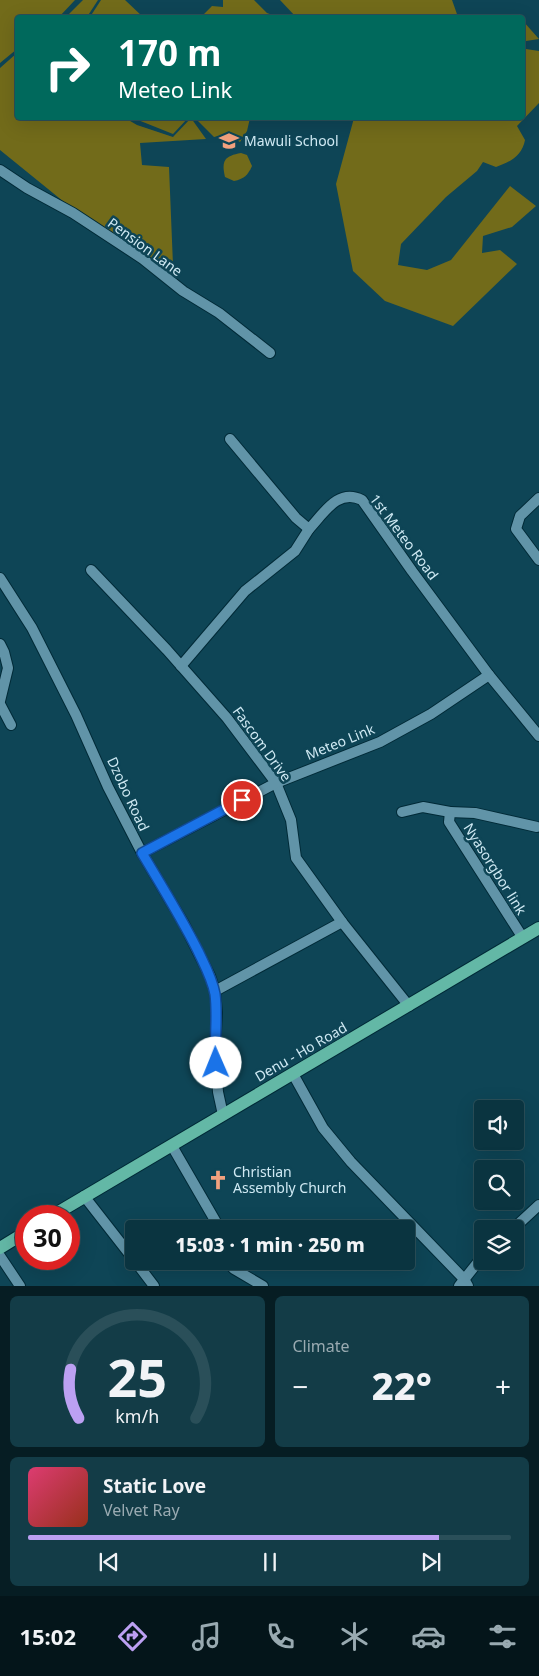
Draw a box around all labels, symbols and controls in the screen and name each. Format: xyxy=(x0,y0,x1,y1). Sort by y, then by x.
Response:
text: 170 m xyxy=(118,29,221,76)
icon: right xyxy=(35,35,100,100)
text: Meteo Link xyxy=(118,74,232,104)
school or university icon: Mawuli School xyxy=(218,130,240,152)
place label: Mawuli School xyxy=(244,131,339,150)
street label: Pension Lane xyxy=(104,213,186,280)
street label: 1st Meteo Road xyxy=(366,490,443,583)
street label: Fascom Drive xyxy=(229,702,296,785)
street label: Meteo Link xyxy=(303,719,378,764)
street label: Dzobo Road xyxy=(103,754,154,834)
pin xyxy=(221,779,263,821)
icon: arrive xyxy=(228,786,256,814)
street label: Nyasorgbor link xyxy=(460,819,532,919)
street label: Denu - Ho Road xyxy=(251,1018,350,1086)
position arrow xyxy=(189,1036,241,1088)
map controls xyxy=(474,1100,524,1270)
button: sound xyxy=(474,1100,524,1150)
button: search xyxy=(474,1160,524,1210)
place label: Christian Assembly Church xyxy=(233,1162,346,1197)
church icon: Christian Assembly Church xyxy=(207,1169,229,1191)
speed limit sign: 30 xyxy=(15,1205,80,1270)
button: layers xyxy=(474,1220,524,1270)
text: 15:03 · 1 min · 250 m xyxy=(175,1232,365,1258)
text: Climate xyxy=(293,1335,350,1357)
text: 25 xyxy=(108,1341,167,1412)
text: 22° xyxy=(372,1359,432,1411)
text: − xyxy=(293,1367,309,1405)
text: + xyxy=(495,1367,511,1405)
text: km/h xyxy=(115,1404,159,1428)
text: Static Love xyxy=(103,1473,206,1499)
text: Velvet Ray xyxy=(103,1499,180,1521)
icon: previous xyxy=(95,1548,123,1576)
icon: pause xyxy=(256,1548,284,1576)
icon: next xyxy=(417,1548,445,1576)
icon: directions xyxy=(115,1619,150,1654)
icon: music xyxy=(189,1619,224,1654)
icon: phone xyxy=(263,1619,298,1654)
icon: climate xyxy=(337,1619,372,1654)
icon: car xyxy=(411,1619,446,1654)
icon: filters xyxy=(485,1619,520,1654)
text: 15:02 xyxy=(19,1621,76,1651)

